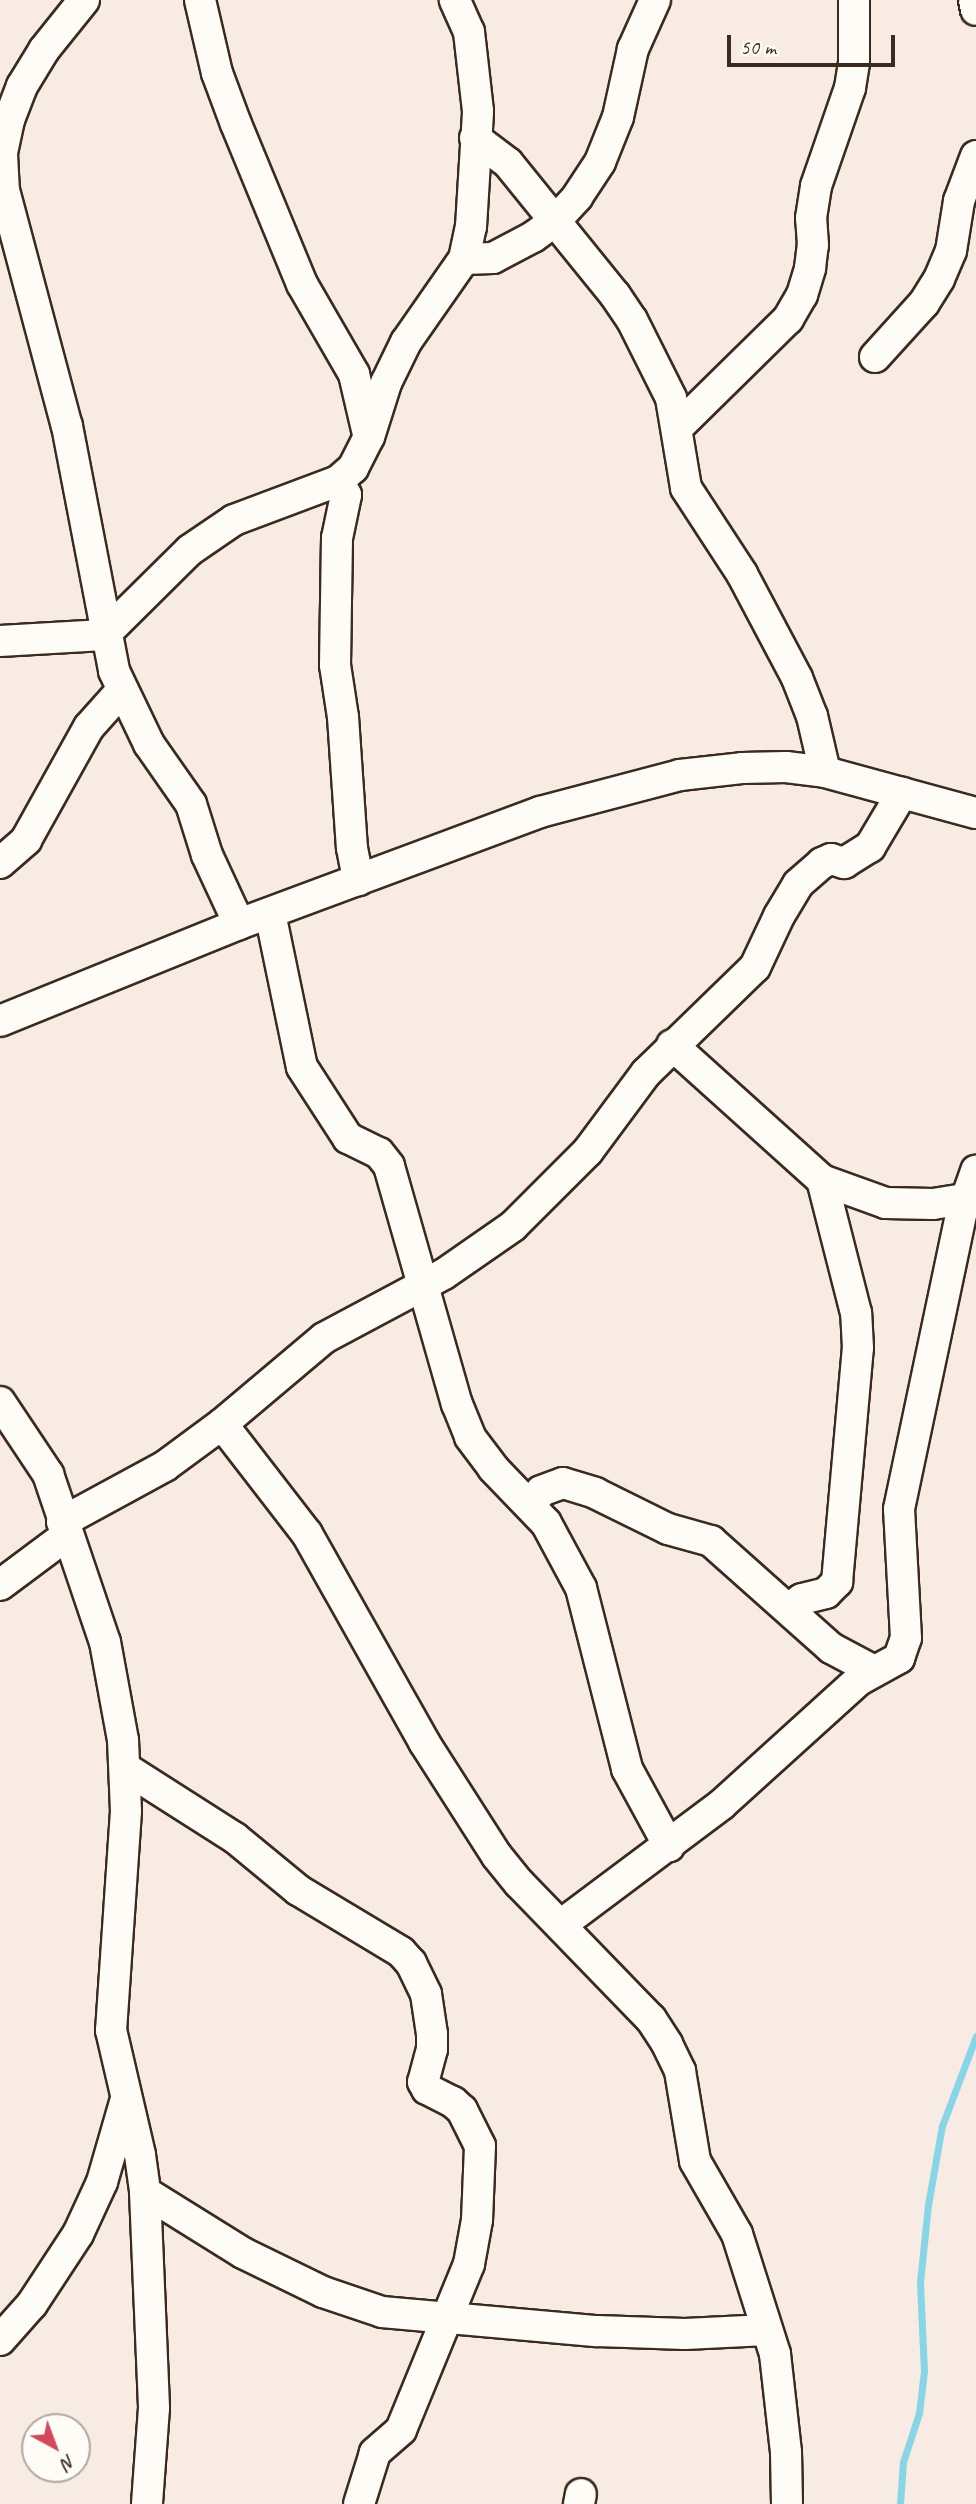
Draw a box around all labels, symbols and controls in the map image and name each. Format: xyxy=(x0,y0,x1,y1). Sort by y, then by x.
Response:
scale bar xyxy=(731,21,899,65)
text: 50 m xyxy=(740,34,776,60)
north arrow xyxy=(21,2413,91,2483)
text: N xyxy=(56,2449,81,2475)

